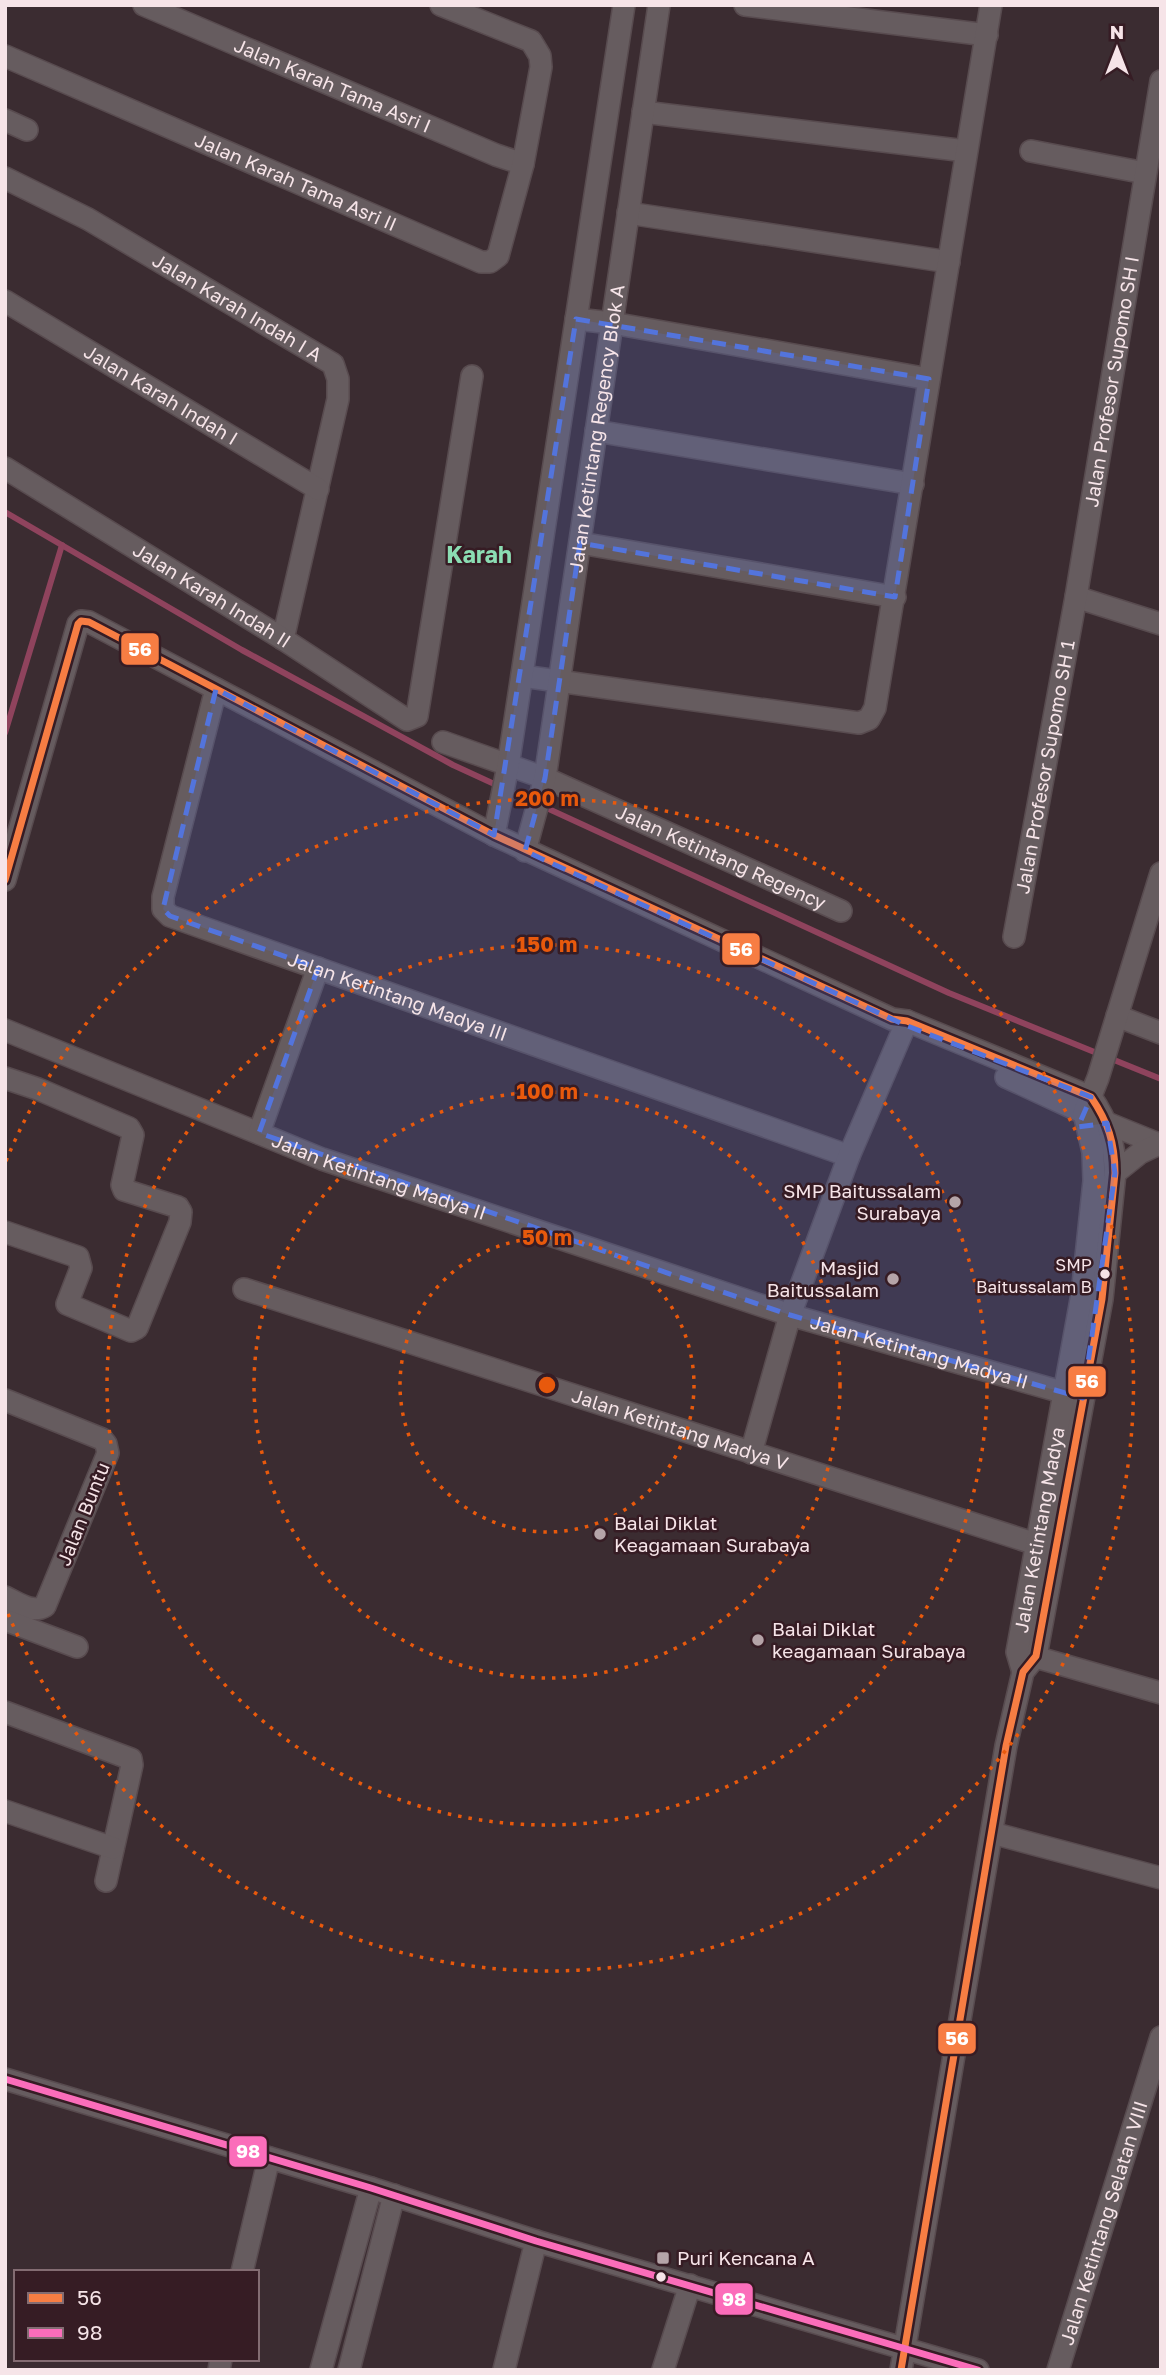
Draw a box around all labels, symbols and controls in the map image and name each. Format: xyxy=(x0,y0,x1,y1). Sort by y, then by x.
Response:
north arrow xyxy=(1082,14,1152,84)
text: N xyxy=(1110,20,1124,43)
street label: Jalan Karah Tama Asri I xyxy=(231,33,435,137)
street label: Jalan Karah Tama Asri II xyxy=(192,128,401,235)
street label: Jalan Karah Indah I A xyxy=(149,248,327,366)
street label: Jalan Profesor Supomo SH I xyxy=(1079,254,1143,509)
street label: Jalan Ketintang Regency Blok A xyxy=(563,283,629,574)
street label: Jalan Karah Indah I xyxy=(80,339,242,449)
street label: Jalan Karah Indah II xyxy=(129,538,296,652)
district label: Karah xyxy=(446,540,512,568)
line badge: 56 xyxy=(120,632,160,666)
text: 56 xyxy=(128,637,152,660)
street label: Jalan Profesor Supomo SH 1 xyxy=(1010,638,1079,895)
text: 200 m xyxy=(515,785,579,811)
street label: Jalan Ketintang Regency xyxy=(612,799,830,914)
text: 150 m xyxy=(517,931,577,957)
line badge: 56 xyxy=(721,932,761,966)
text: 56 xyxy=(729,937,753,960)
street label: Jalan Ketintang Madya III xyxy=(285,947,511,1045)
text: 100 m xyxy=(516,1078,578,1104)
street label: Jalan Ketintang Madya II xyxy=(269,1128,489,1224)
place label: SMP Baitussalam Surabaya xyxy=(783,1179,941,1224)
marker: SMP Baitussalam Surabaya xyxy=(947,1194,963,1210)
text: 50 m xyxy=(522,1224,572,1250)
place label: SMP Baitussalam B xyxy=(976,1254,1092,1297)
place label: Masjid Baitussalam xyxy=(767,1256,879,1301)
marker: SMP Baitussalam B xyxy=(1098,1267,1112,1281)
marker: Masjid Baitussalam xyxy=(885,1271,901,1287)
street label: Jalan Ketintang Madya II xyxy=(808,1309,1031,1393)
line badge: 56 xyxy=(1067,1365,1107,1398)
text: 56 xyxy=(1075,1369,1099,1392)
centre of rings xyxy=(535,1373,559,1397)
street label: Jalan Ketintang Madya V xyxy=(569,1383,792,1475)
street label: Jalan Ketintang Madya xyxy=(1009,1425,1069,1634)
street label: Jalan Buntu xyxy=(51,1459,114,1569)
place label: Balai Diklat Keagamaan Surabaya xyxy=(614,1511,810,1556)
marker: Balai Diklat Keagamaan Surabaya xyxy=(592,1526,608,1542)
place label: Balai Diklat keagamaan Surabaya xyxy=(772,1617,966,1662)
marker: Balai Diklat keagamaan Surabaya xyxy=(750,1632,766,1648)
line badge: 56 xyxy=(937,2022,977,2055)
text: 56 xyxy=(945,2026,969,2049)
street label: Jalan Ketintang Selatan VIII xyxy=(1054,2098,1152,2348)
line badge: 98 xyxy=(228,2135,268,2168)
text: 98 xyxy=(236,2139,260,2162)
place label: Puri Kencana A xyxy=(677,2246,815,2269)
marker: Puri Kencana A xyxy=(655,2250,671,2266)
legend xyxy=(14,2270,259,2361)
unlabelled marker xyxy=(654,2270,668,2284)
line badge: 98 xyxy=(714,2282,754,2316)
text: 56 xyxy=(77,2284,102,2310)
text: 98 xyxy=(722,2287,746,2310)
text: 98 xyxy=(77,2319,103,2345)

